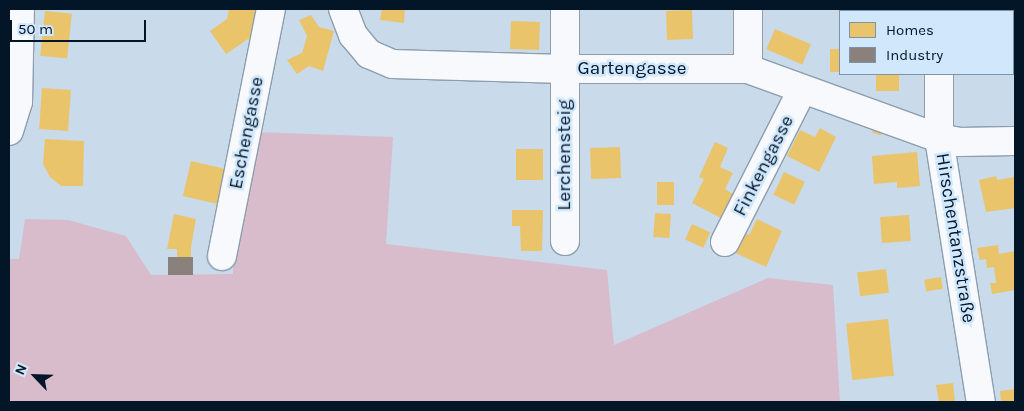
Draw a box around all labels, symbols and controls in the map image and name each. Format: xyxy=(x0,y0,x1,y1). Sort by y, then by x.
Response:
scale bar xyxy=(12,10,149,42)
legend xyxy=(839,10,1014,75)
text: 50 m xyxy=(18,20,53,38)
text: Homes xyxy=(886,21,934,39)
text: Industry xyxy=(886,46,943,64)
street label: Gartengasse xyxy=(578,58,686,80)
street label: Eschengasse xyxy=(225,75,269,191)
street label: Lerchensteig xyxy=(554,99,576,211)
street label: Finkengasse xyxy=(729,112,799,220)
street label: Hirschentanzstraße xyxy=(930,151,980,325)
north arrow xyxy=(10,351,60,401)
text: N xyxy=(11,362,31,378)

